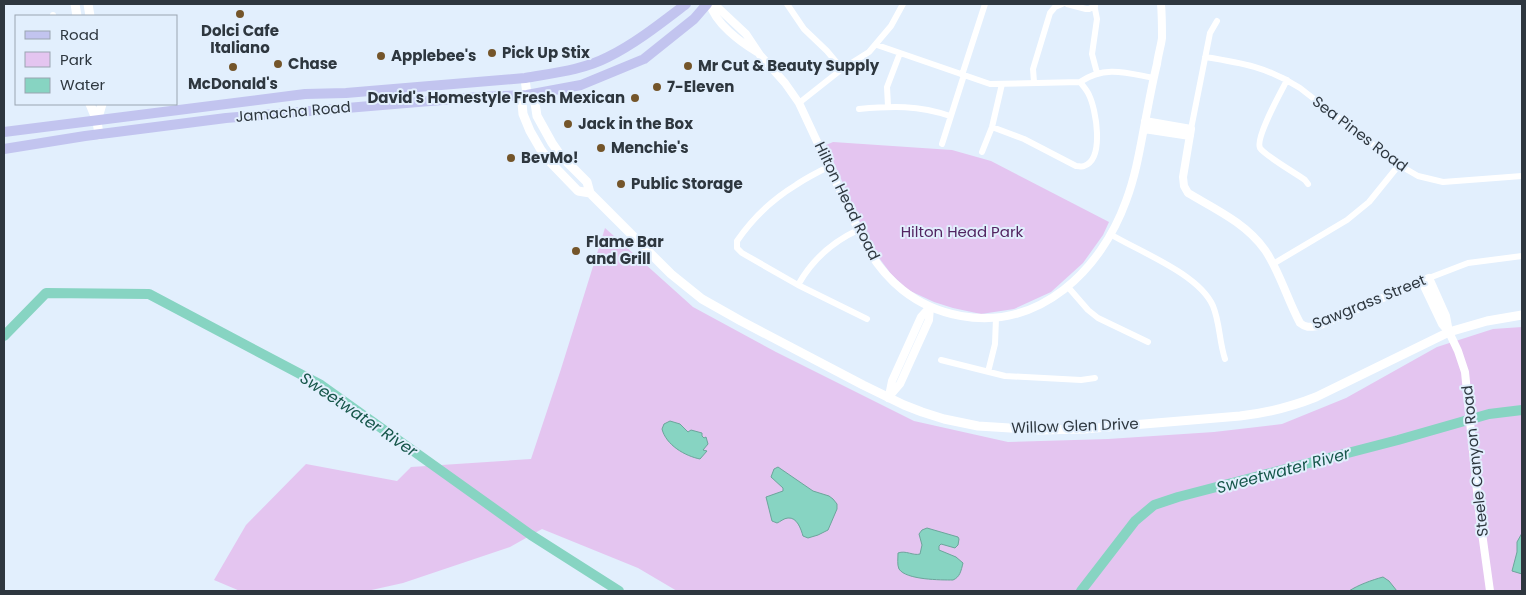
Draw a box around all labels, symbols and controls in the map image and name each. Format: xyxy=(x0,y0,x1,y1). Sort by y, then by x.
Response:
marker: Dolci Cafe Italiano xyxy=(234,8,246,20)
legend xyxy=(15,15,178,105)
place label: Dolci Cafe Italiano xyxy=(201,20,279,58)
text: Road xyxy=(60,24,99,45)
place label: Pick Up Stix xyxy=(502,42,590,63)
place label: Applebee's xyxy=(391,45,476,66)
marker: Pick Up Stix xyxy=(486,47,498,59)
text: Park xyxy=(60,49,92,70)
marker: Applebee's xyxy=(375,50,387,62)
place label: Chase xyxy=(288,53,337,74)
place label: Mr Cut & Beauty Supply xyxy=(698,55,880,76)
marker: Chase xyxy=(272,58,284,70)
marker: Mr Cut & Beauty Supply xyxy=(682,60,694,72)
marker: McDonald's xyxy=(227,61,239,73)
place label: McDonald's xyxy=(188,73,278,94)
text: Water xyxy=(60,74,106,95)
place label: 7-Eleven xyxy=(667,76,734,97)
marker: 7-Eleven xyxy=(651,81,663,93)
place label: David's Homestyle Fresh Mexican xyxy=(367,87,625,108)
street label: Sea Pines Road xyxy=(1308,91,1412,176)
marker: David's Homestyle Fresh Mexican xyxy=(629,92,641,104)
street label: Jamacha Road xyxy=(234,96,351,127)
place label: Jack in the Box xyxy=(578,113,693,134)
marker: Jack in the Box xyxy=(562,118,574,130)
place label: Menchie's xyxy=(611,137,689,158)
street label: Hilton Head Road xyxy=(810,138,885,264)
marker: Menchie's xyxy=(595,142,607,154)
place label: BevMo! xyxy=(521,147,579,168)
marker: BevMo! xyxy=(505,152,517,164)
place label: Public Storage xyxy=(631,173,743,194)
marker: Public Storage xyxy=(615,178,627,190)
park label: Hilton Head Park xyxy=(901,221,1024,242)
place label: Flame Bar and Grill xyxy=(586,231,664,269)
marker: Flame Bar and Grill xyxy=(570,245,582,257)
street label: Sawgrass Street xyxy=(1309,269,1429,334)
water label: Sweetwater River xyxy=(295,367,423,463)
street label: Steele Canyon Road xyxy=(1456,384,1493,538)
street label: Willow Glen Drive xyxy=(1011,413,1139,438)
water label: Sweetwater River xyxy=(1214,441,1353,499)

